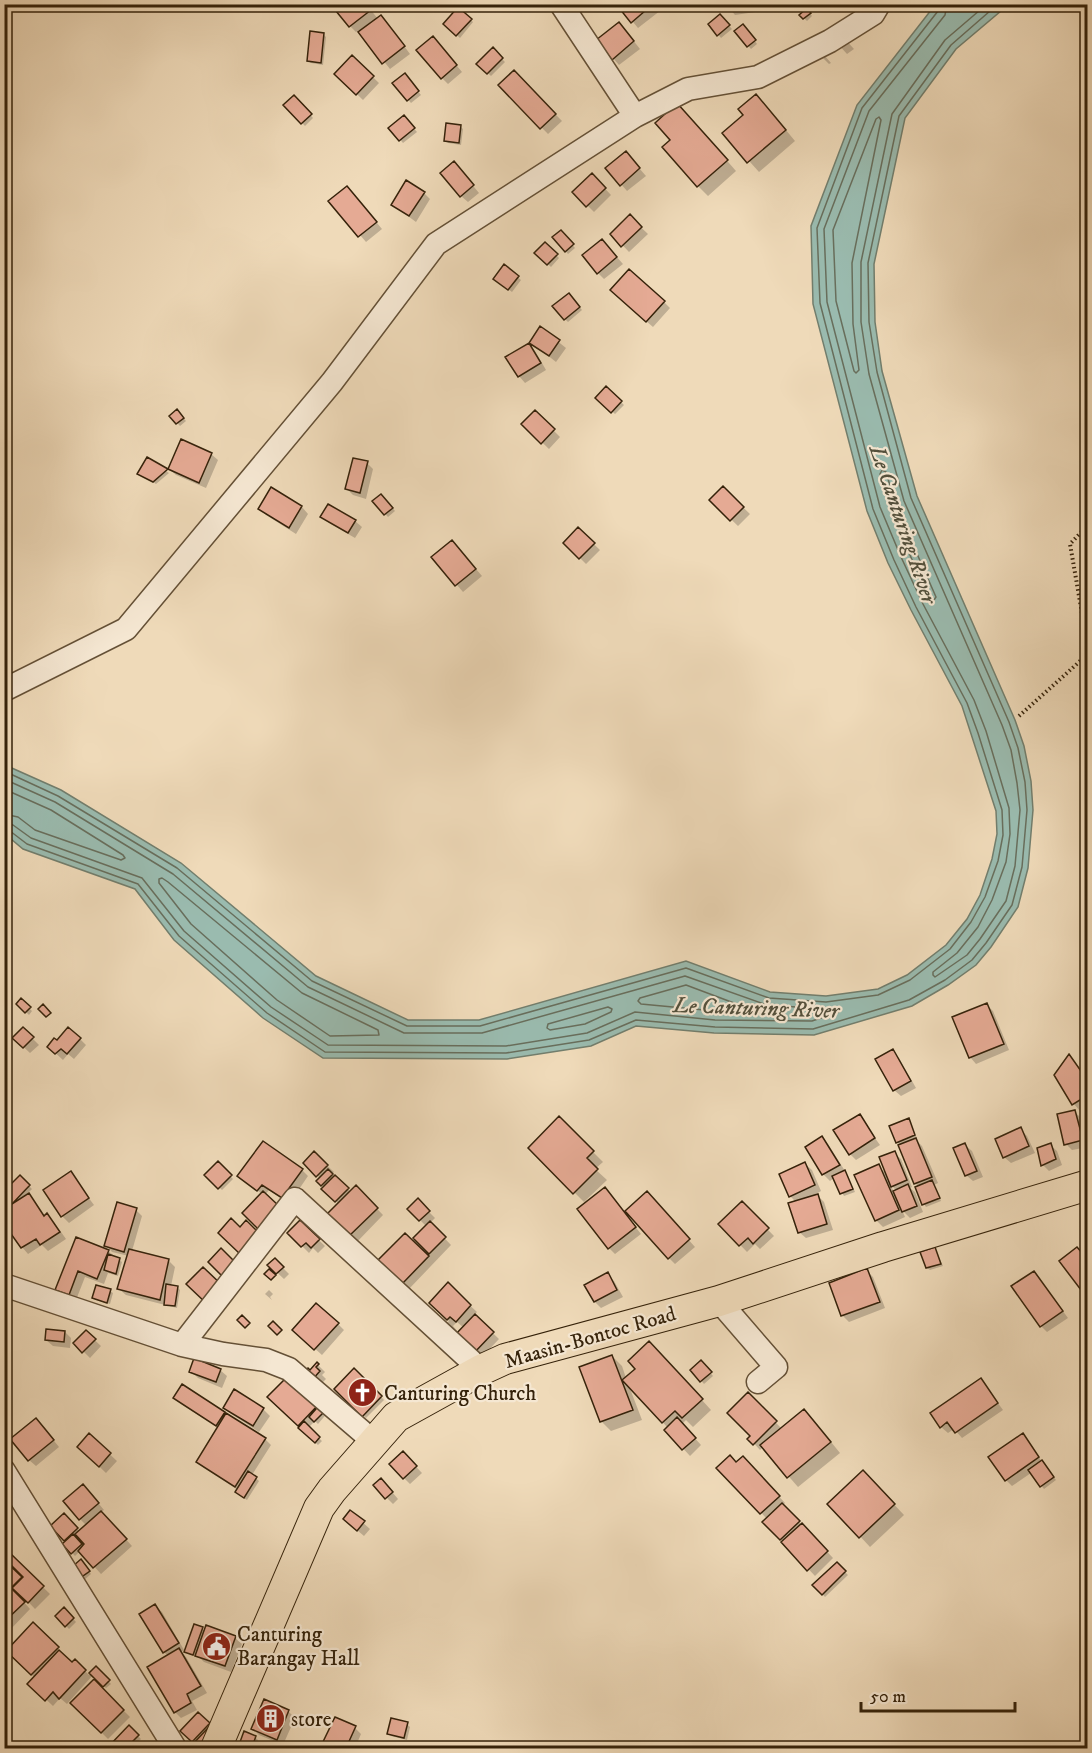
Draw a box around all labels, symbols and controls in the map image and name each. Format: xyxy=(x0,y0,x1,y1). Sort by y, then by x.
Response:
water label: Le Canturing River xyxy=(862,440,943,609)
water label: Le Canturing River xyxy=(671,992,841,1025)
street label: Maasin-Bontoc Road xyxy=(501,1301,680,1375)
church icon: Canturing Church xyxy=(347,1377,379,1409)
place label: Canturing Church xyxy=(384,1381,536,1407)
place label: Canturing Barangay Hall xyxy=(237,1622,360,1672)
public building icon: Canturing Barangay Hall xyxy=(200,1630,232,1662)
scale bar xyxy=(861,1675,1016,1713)
text: 50 m xyxy=(870,1686,906,1708)
building icon: store xyxy=(254,1703,286,1735)
place label: store xyxy=(291,1707,332,1733)

